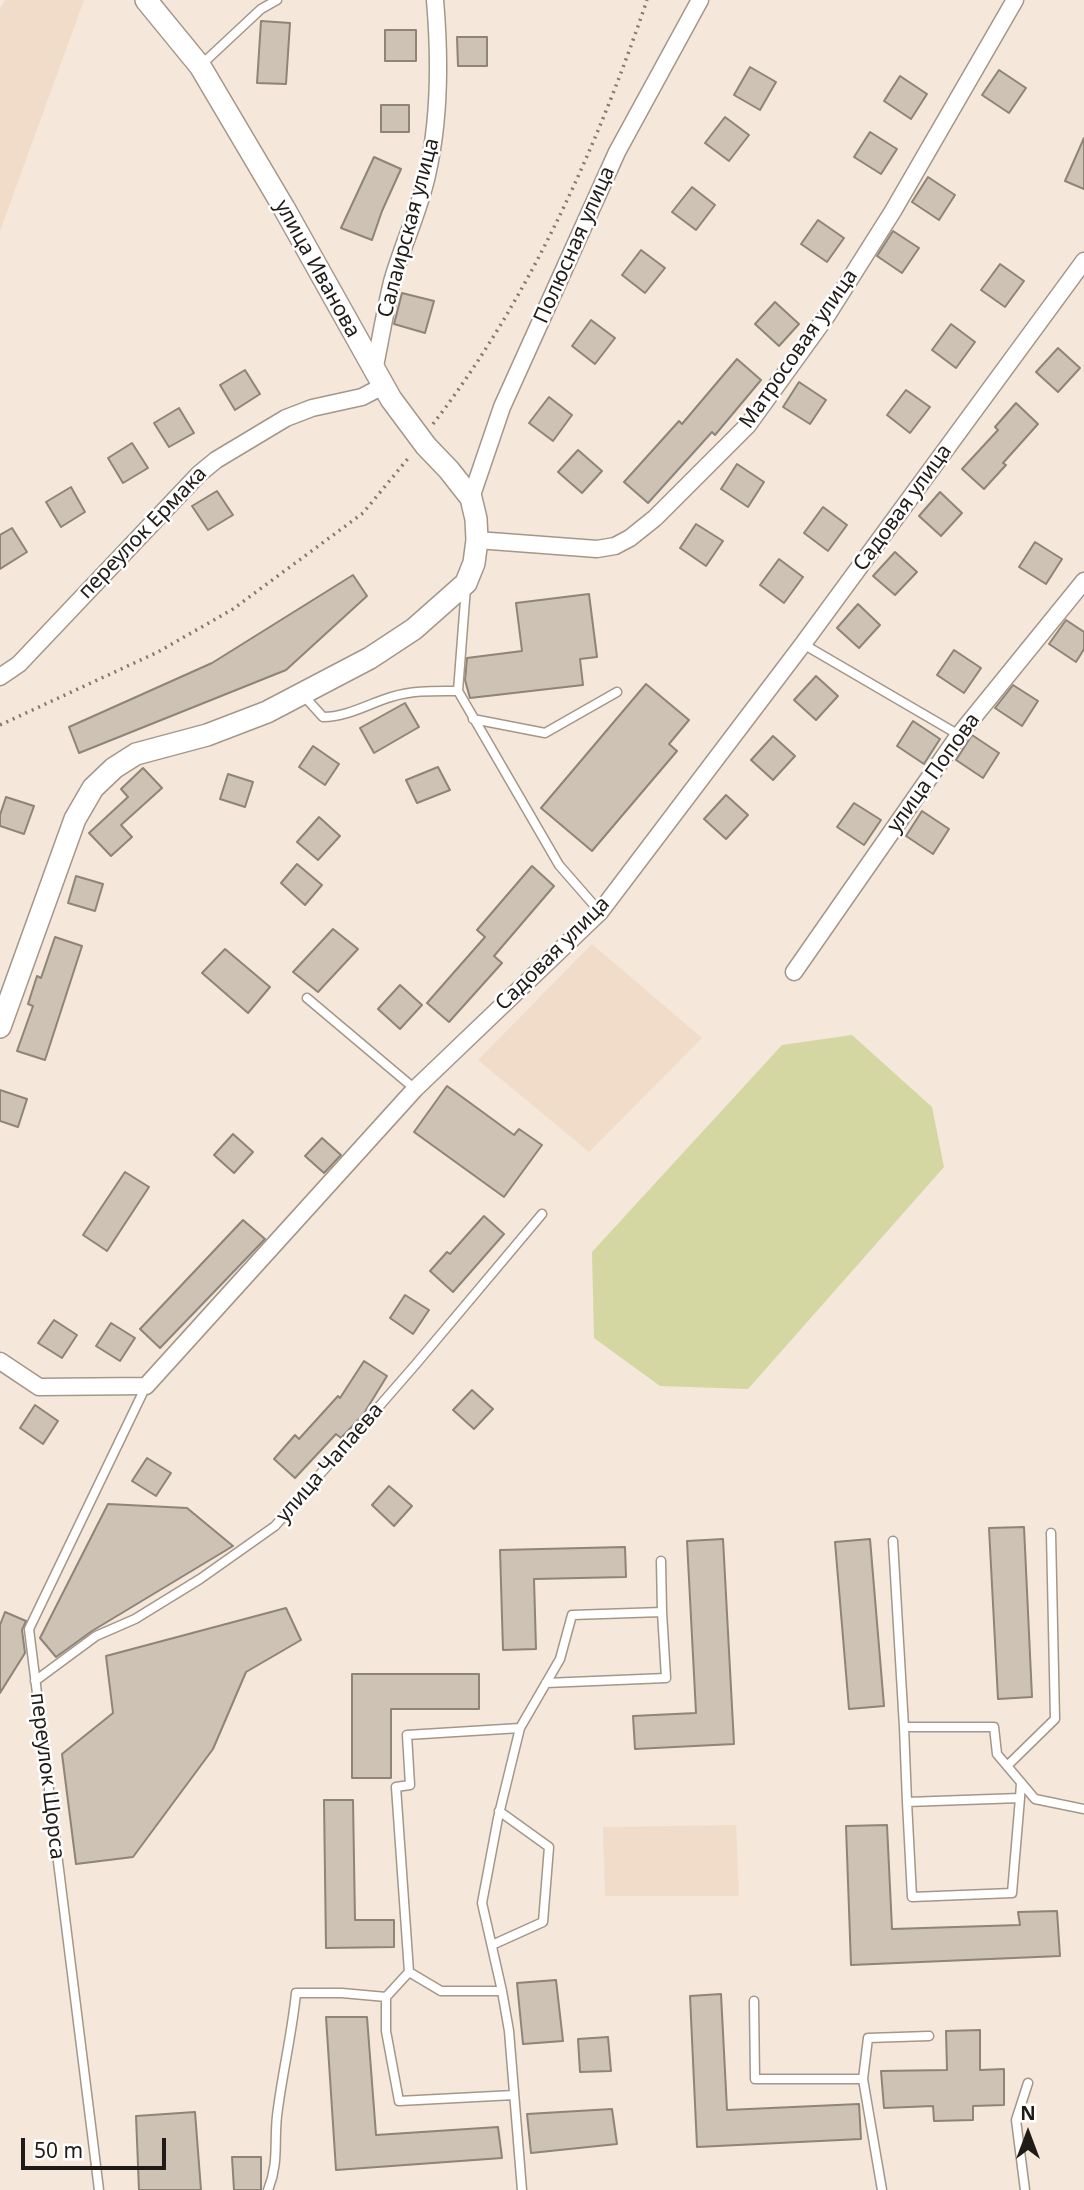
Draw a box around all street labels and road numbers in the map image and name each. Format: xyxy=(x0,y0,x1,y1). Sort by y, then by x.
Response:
street label: Салаирская улица xyxy=(373,135,445,321)
street label: Полюсная улица xyxy=(529,163,621,327)
street label: улица Иванова xyxy=(269,196,365,342)
street label: Матросовая улица xyxy=(735,264,863,434)
street label: Садовая улица xyxy=(848,440,958,576)
street label: переулок Ермака xyxy=(74,462,212,604)
street label: улица Попова xyxy=(882,708,986,838)
street label: Садовая улица xyxy=(491,892,615,1016)
street label: улица Чапаева xyxy=(271,1398,389,1528)
street label: переулок Щорса xyxy=(24,1691,70,1861)

